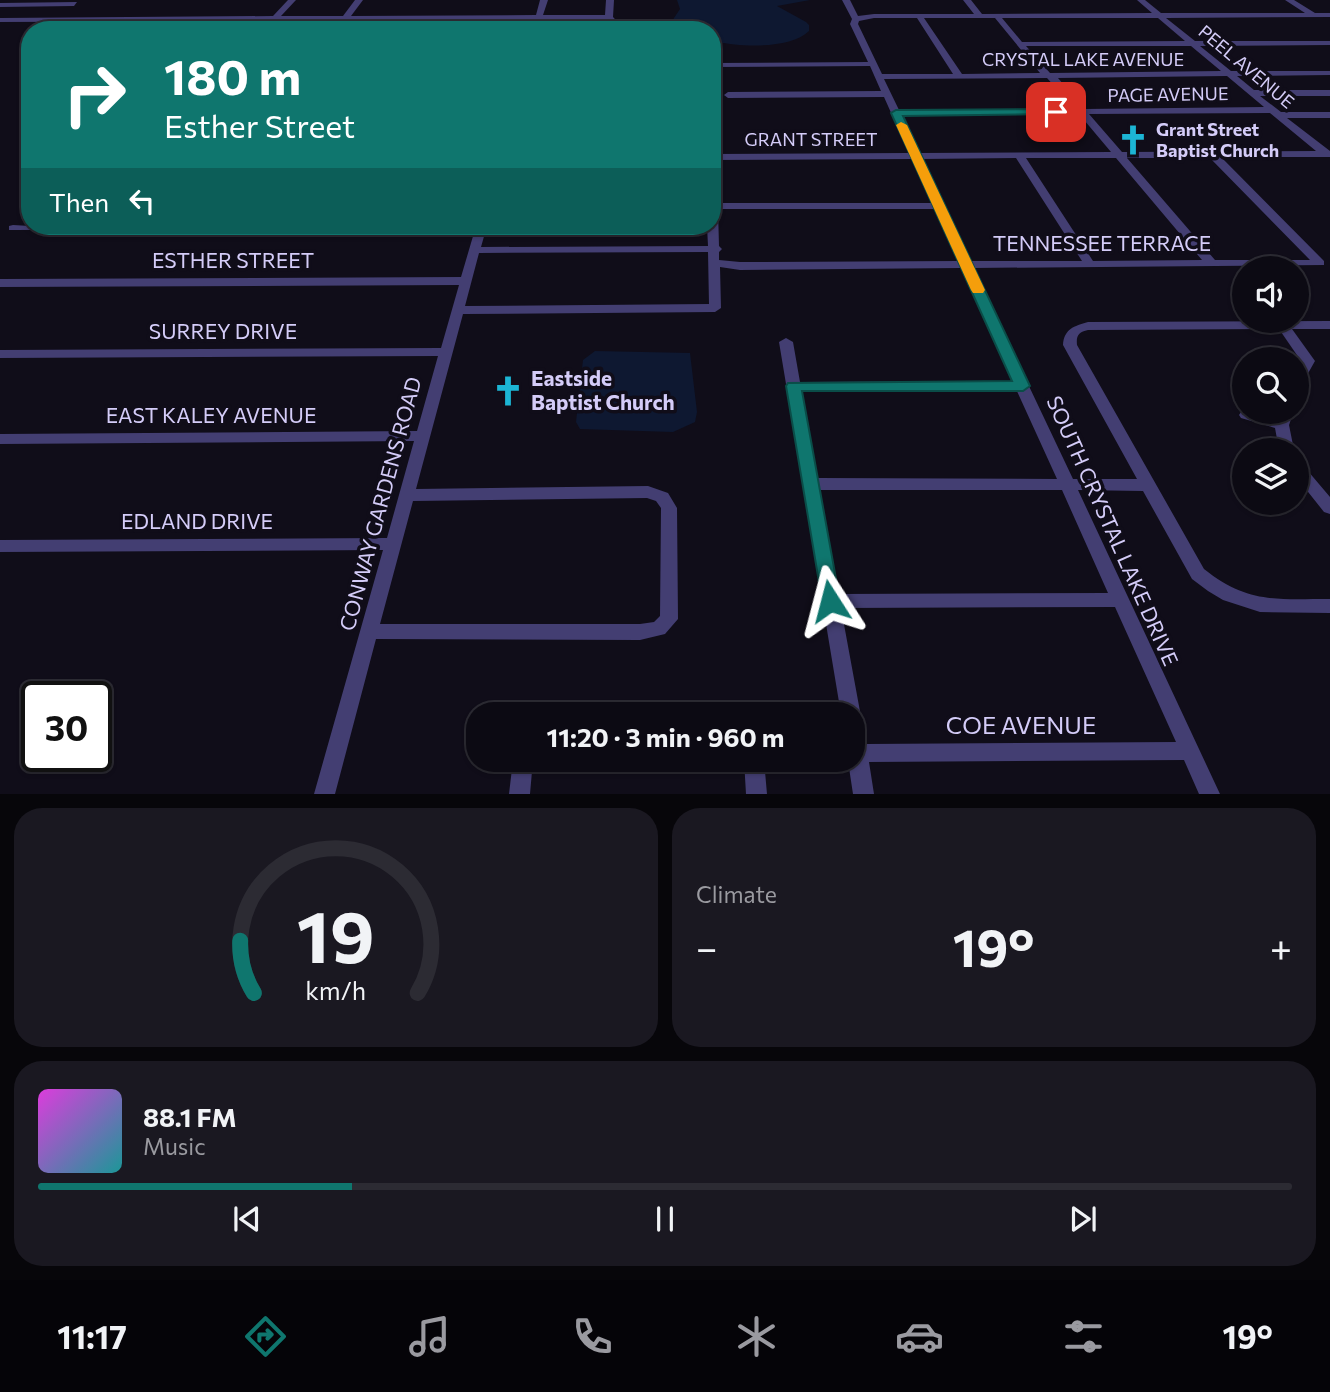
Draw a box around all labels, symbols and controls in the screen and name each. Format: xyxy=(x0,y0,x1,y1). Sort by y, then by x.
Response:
street label: PEEL AVENUE xyxy=(1194,20,1299,113)
text: 180 m xyxy=(164,45,301,105)
street label: CRYSTAL LAKE AVENUE xyxy=(982,48,1184,70)
icon: right xyxy=(49,49,140,140)
pin xyxy=(1026,82,1086,142)
street label: PAGE AVENUE xyxy=(1107,82,1229,106)
icon: arrive xyxy=(1037,93,1075,131)
text: Esther Street xyxy=(164,105,355,145)
place label: Grant Street Baptist Church xyxy=(1156,118,1279,161)
church icon: Grant Street Baptist Church xyxy=(1116,123,1150,157)
street label: GRANT STREET xyxy=(744,128,878,150)
icon: left xyxy=(123,182,161,220)
text: Then xyxy=(49,186,109,217)
street label: TENNESSEE TERRACE xyxy=(993,230,1211,255)
street label: ESTHER STREET xyxy=(152,247,314,272)
map controls xyxy=(1232,256,1309,515)
button: sound xyxy=(1232,256,1309,333)
street label: SURREY DRIVE xyxy=(149,318,297,343)
button: search xyxy=(1232,347,1309,424)
place label: Eastside Baptist Church xyxy=(531,365,675,414)
street label: CONWAY GARDENS ROAD xyxy=(334,374,426,633)
church icon: Eastside Baptist Church xyxy=(491,374,525,408)
street label: SOUTH CRYSTAL LAKE DRIVE xyxy=(1042,392,1184,669)
street label: EAST KALEY AVENUE xyxy=(106,402,316,427)
button: layers xyxy=(1232,438,1309,515)
street label: EDLAND DRIVE xyxy=(121,508,273,533)
position arrow xyxy=(793,564,867,638)
speed limit sign: 30 xyxy=(21,681,112,772)
street label: COE AVENUE xyxy=(946,710,1096,739)
text: 11:20 · 3 min · 960 m xyxy=(546,721,785,752)
text: Climate xyxy=(696,880,777,908)
text: 19 xyxy=(297,890,375,979)
text: 19° xyxy=(953,914,1034,978)
text: − xyxy=(696,923,718,970)
text: + xyxy=(1270,923,1292,970)
text: km/h xyxy=(306,975,366,1005)
text: 88.1 FM xyxy=(143,1101,237,1132)
text: Music xyxy=(143,1132,206,1160)
icon: previous xyxy=(228,1200,266,1238)
icon: pause xyxy=(646,1200,684,1238)
icon: next xyxy=(1064,1200,1102,1238)
icon: directions xyxy=(241,1312,290,1361)
icon: music xyxy=(405,1312,454,1361)
icon: phone xyxy=(568,1312,617,1361)
icon: climate xyxy=(732,1312,781,1361)
icon: car xyxy=(895,1312,944,1361)
icon: filters xyxy=(1059,1312,1108,1361)
text: 11:17 xyxy=(57,1316,127,1356)
text: 19° xyxy=(1222,1316,1273,1356)

